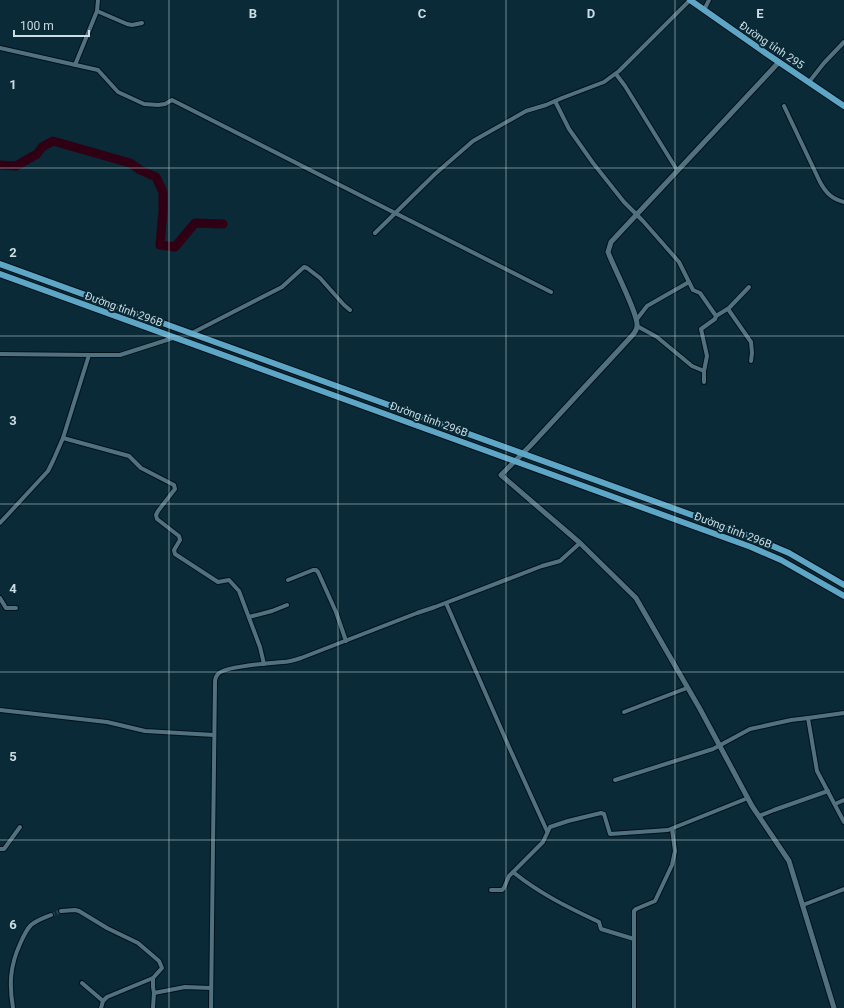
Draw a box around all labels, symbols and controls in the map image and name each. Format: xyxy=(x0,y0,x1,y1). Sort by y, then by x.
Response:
text: B xyxy=(249,6,257,21)
text: C xyxy=(418,6,427,21)
text: D xyxy=(587,6,595,21)
text: E xyxy=(756,6,764,21)
scale bar xyxy=(14,12,89,38)
text: 100 m xyxy=(20,19,54,33)
street label: Đường tỉnh 295 xyxy=(737,19,807,72)
text: 1 xyxy=(9,77,17,92)
text: 2 xyxy=(9,245,17,260)
street label: Đường tỉnh 296B xyxy=(83,289,165,330)
street label: Đường tỉnh 296B xyxy=(388,399,470,440)
text: 3 xyxy=(9,413,17,428)
street label: Đường tỉnh 296B xyxy=(692,510,774,551)
text: 4 xyxy=(9,581,17,596)
text: 5 xyxy=(9,749,17,764)
text: 6 xyxy=(9,917,17,932)

